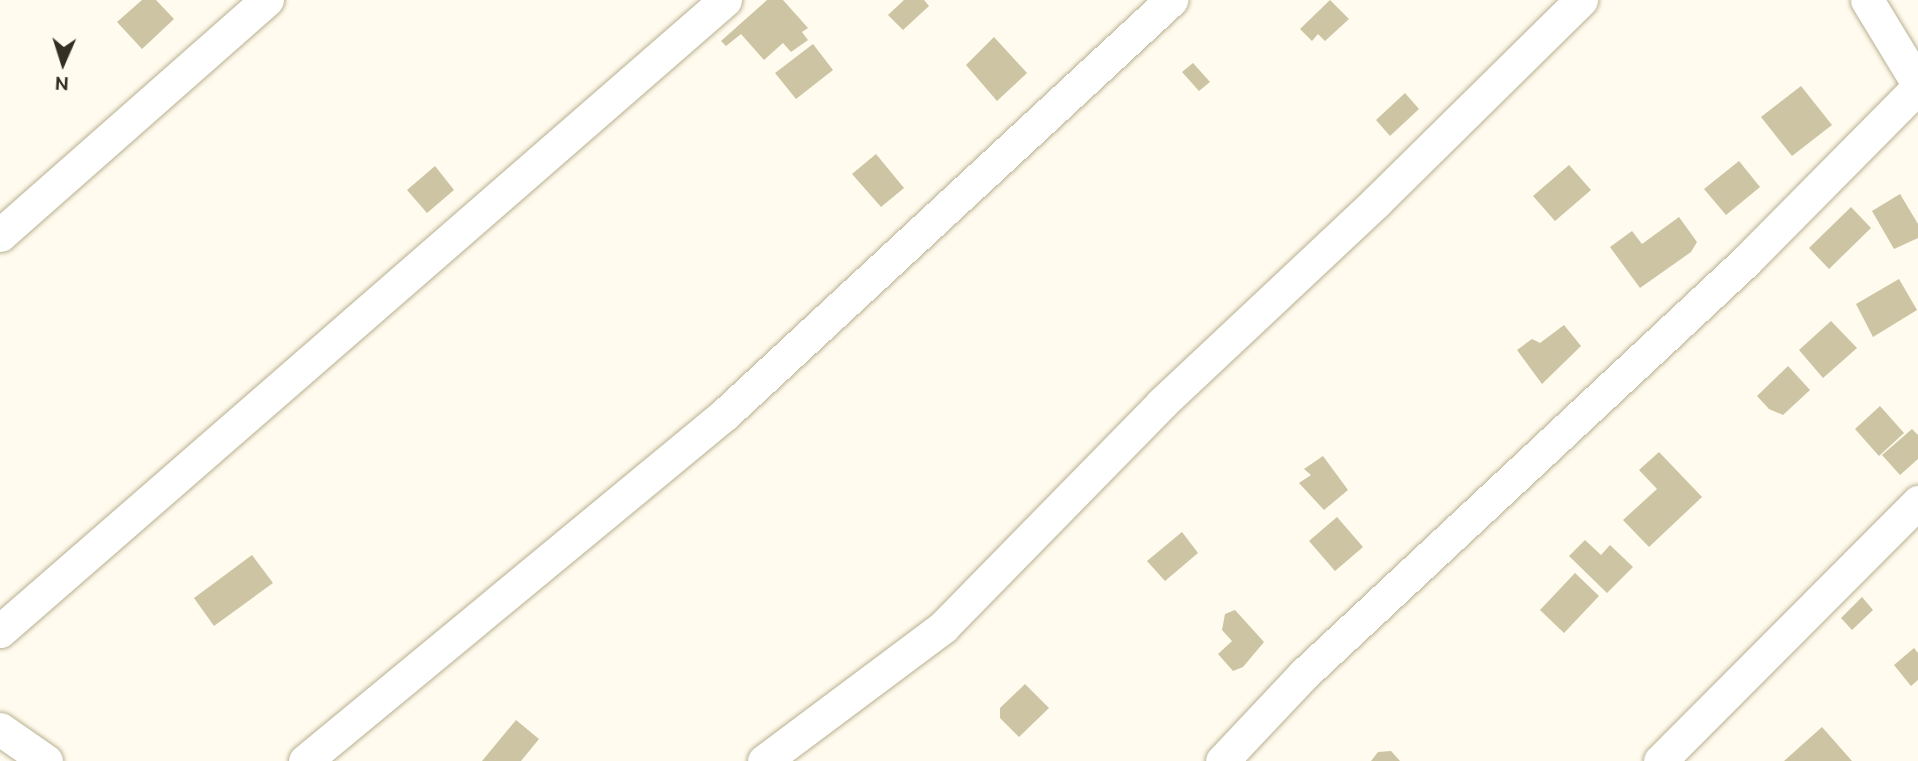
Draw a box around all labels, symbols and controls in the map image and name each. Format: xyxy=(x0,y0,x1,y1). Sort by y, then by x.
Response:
north arrow xyxy=(28,28,98,98)
text: N xyxy=(54,73,70,95)

